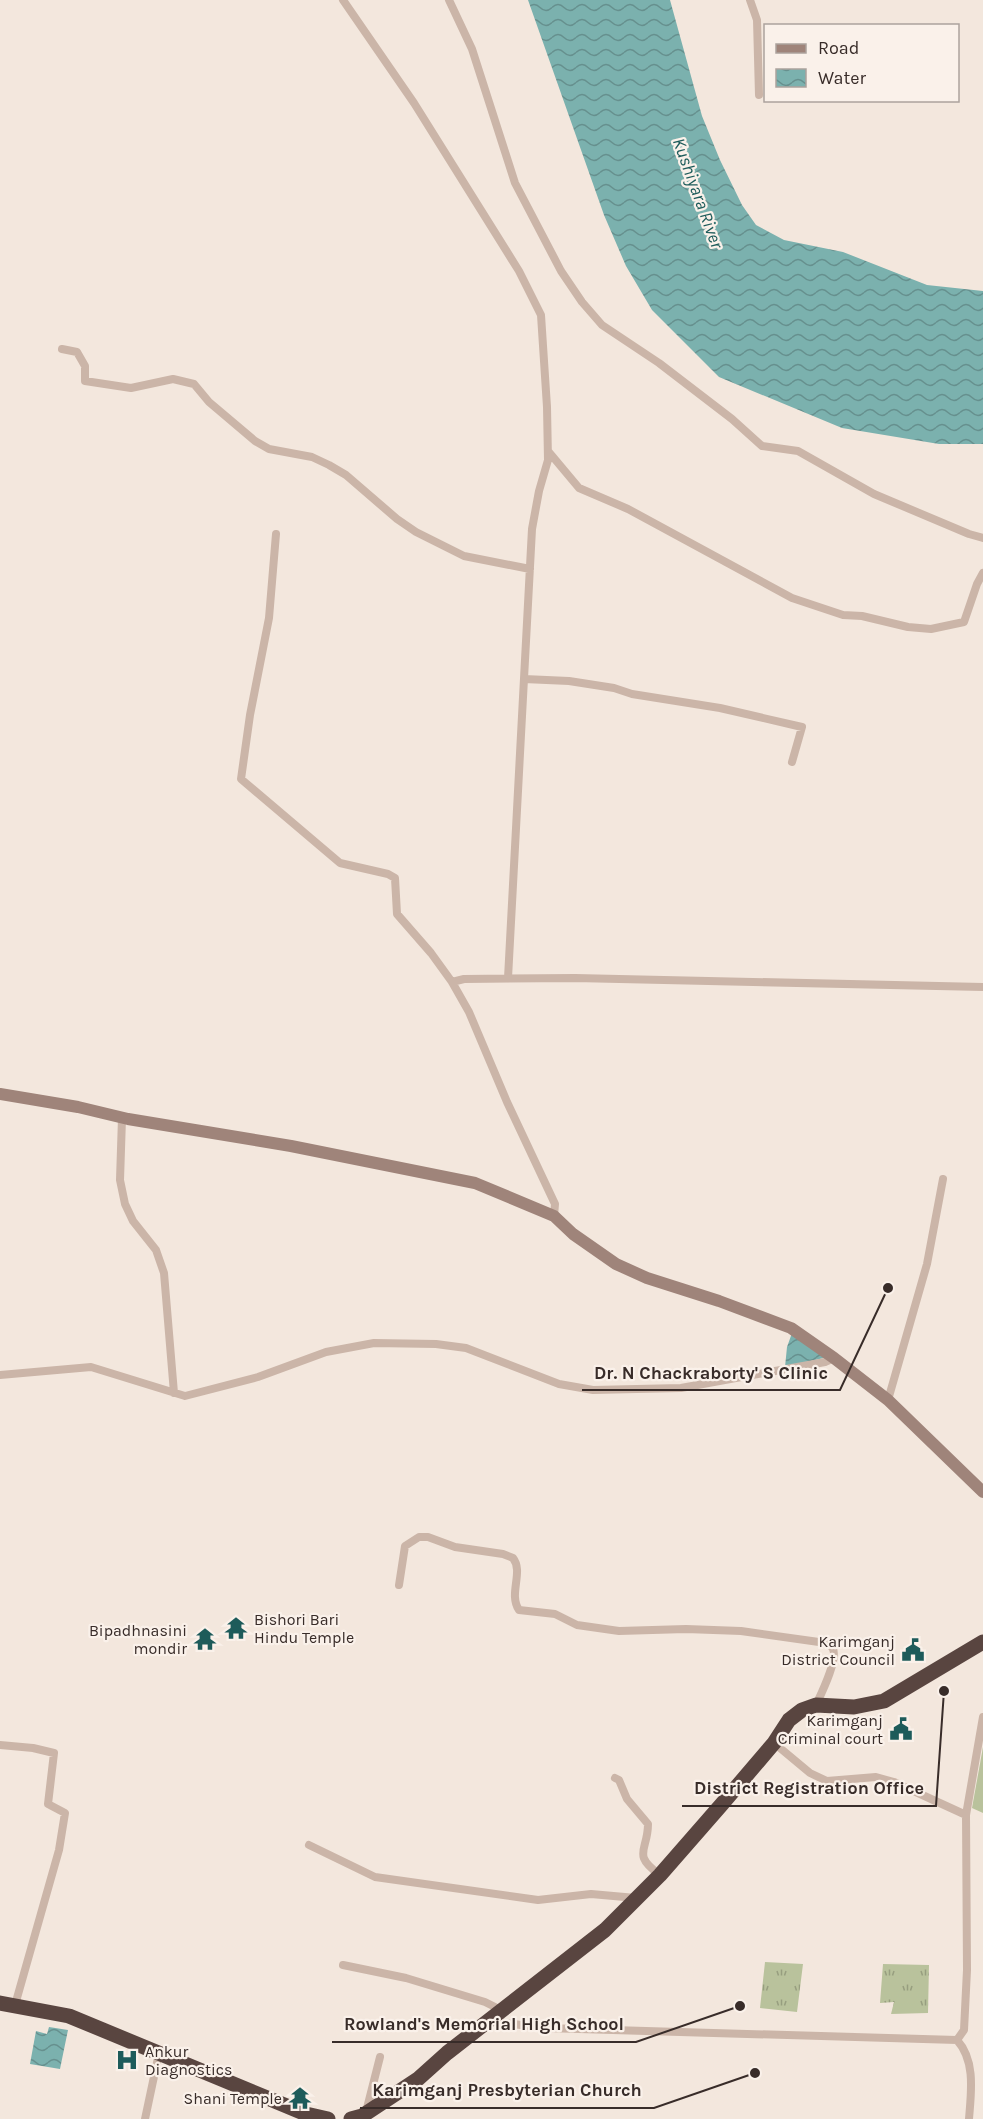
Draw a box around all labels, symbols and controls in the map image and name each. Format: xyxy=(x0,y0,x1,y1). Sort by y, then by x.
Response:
legend xyxy=(764,24,959,102)
text: Road xyxy=(818,37,859,59)
text: Water xyxy=(818,67,866,89)
water label: Kushiyara River xyxy=(668,135,729,252)
callout: Dr. N Chackraborty' S Clinic xyxy=(582,1354,840,1390)
text: Dr. N Chackraborty' S Clinic xyxy=(594,1362,828,1384)
place label: Bishori Bari Hindu Temple xyxy=(254,1610,354,1647)
temple icon: Bishori Bari Hindu Temple xyxy=(223,1615,249,1641)
place label: Bipadhnasini mondir xyxy=(89,1621,187,1658)
temple icon: Bipadhnasini mondir xyxy=(192,1626,218,1652)
place label: Karimganj District Council xyxy=(781,1632,895,1669)
public building icon: Karimganj District Council xyxy=(900,1637,926,1663)
place label: Karimganj Criminal court xyxy=(778,1711,883,1748)
public building icon: Karimganj Criminal court xyxy=(888,1716,914,1742)
callout: District Registration Office xyxy=(682,1770,936,1806)
text: District Registration Office xyxy=(694,1777,924,1799)
callout: Rowland's Memorial High School xyxy=(332,2006,636,2042)
text: Rowland's Memorial High School xyxy=(344,2013,624,2035)
place label: Ankur Diagnostics xyxy=(145,2042,232,2079)
hospital icon: Ankur Diagnostics xyxy=(114,2047,140,2073)
callout: Karimganj Presbyterian Church xyxy=(360,2072,654,2108)
text: Karimganj Presbyterian Church xyxy=(372,2079,642,2101)
temple icon: Shani Temple xyxy=(287,2085,313,2111)
place label: Shani Temple xyxy=(184,2089,282,2108)

